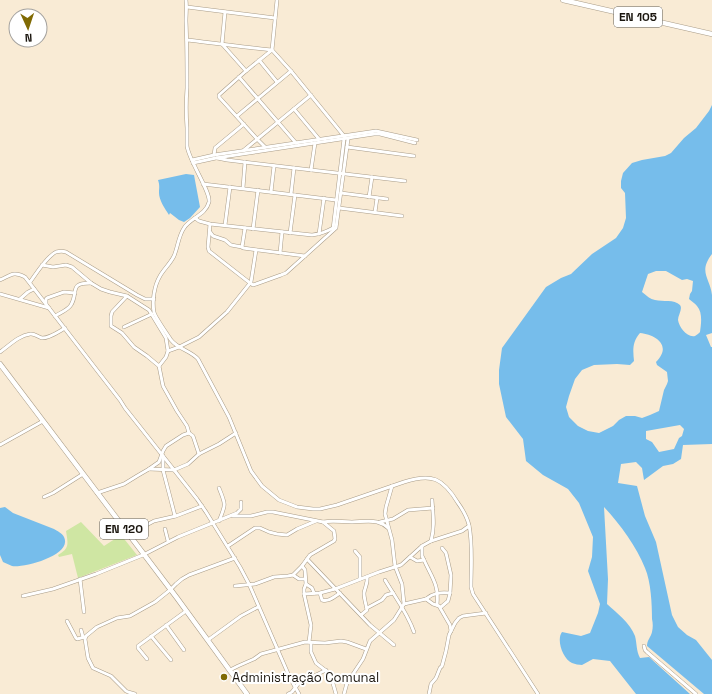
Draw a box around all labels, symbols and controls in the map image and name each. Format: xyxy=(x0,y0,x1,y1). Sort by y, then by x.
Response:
road number: EN 105 xyxy=(614,7,662,27)
north arrow xyxy=(8,8,48,48)
text: N xyxy=(24,31,33,45)
road number: EN 120 xyxy=(100,519,148,539)
place label: Administração Comunal xyxy=(232,669,379,686)
marker: Administração Comunal xyxy=(219,672,229,682)

